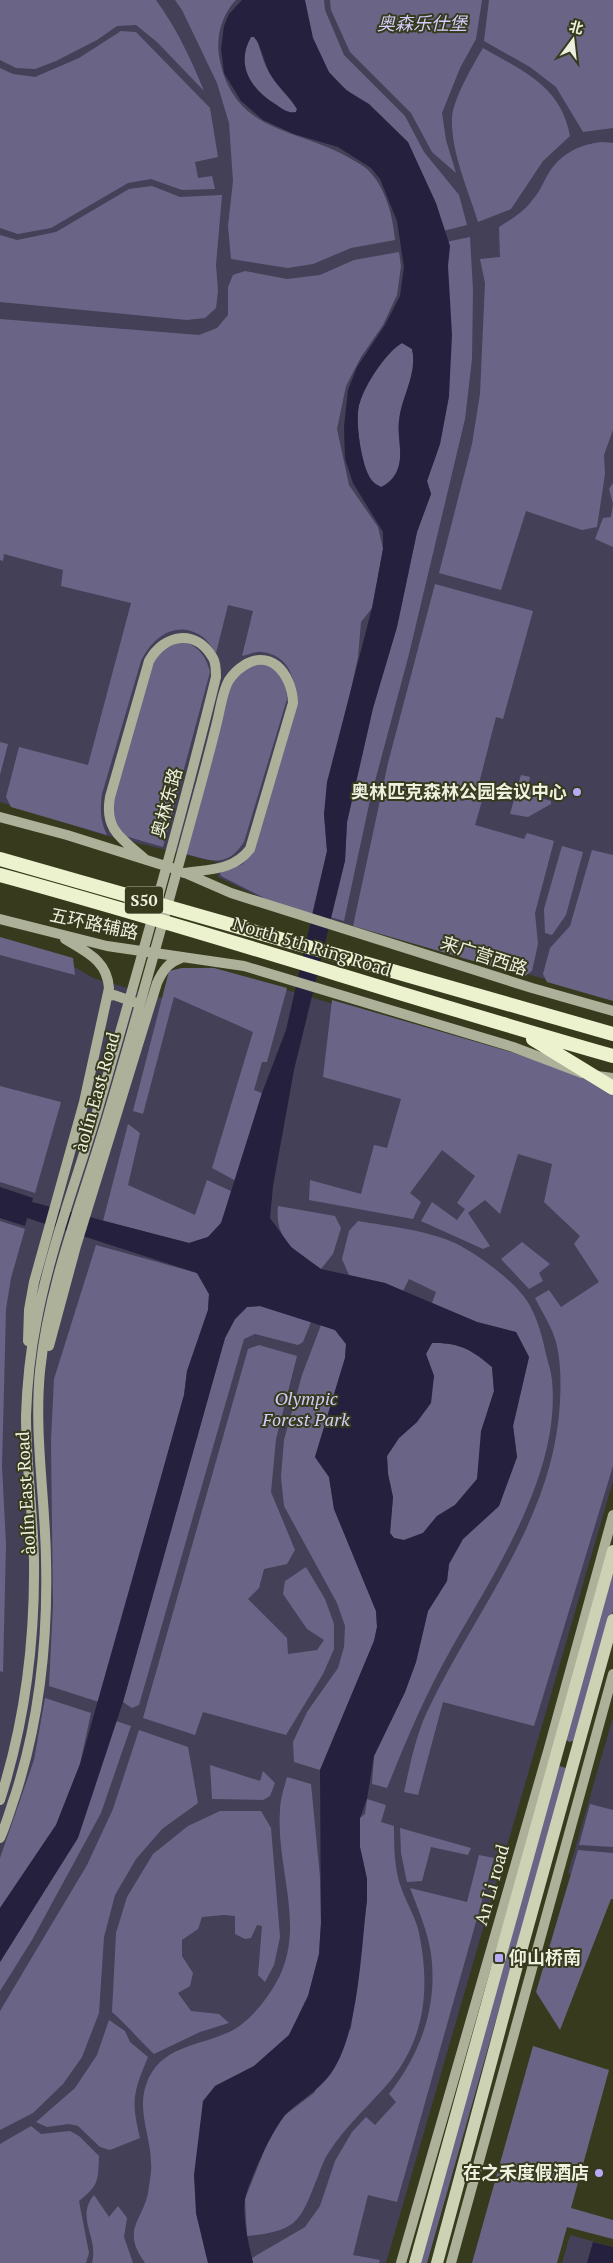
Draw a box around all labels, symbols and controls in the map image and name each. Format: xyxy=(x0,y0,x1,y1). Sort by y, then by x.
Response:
park label: 奥森乐仕堡 xyxy=(377,11,469,35)
north arrow xyxy=(548,15,598,65)
text: 北 xyxy=(567,16,586,38)
street label: 奥林东路 xyxy=(145,765,187,841)
place label: 奥林匹克森林公园会议中心 xyxy=(351,779,567,803)
marker: 奥林匹克森林公园会议中心 xyxy=(571,786,583,798)
road number: S50 xyxy=(125,886,163,914)
street label: 五环路辅路 xyxy=(48,902,141,944)
street label: North 5th Ring Road xyxy=(230,911,394,982)
street label: 来广营西路 xyxy=(438,930,531,980)
street label: àolín East Road xyxy=(67,1029,125,1154)
park label: Olympic Forest Park xyxy=(261,1386,350,1431)
street label: àolín East Road xyxy=(10,1431,40,1555)
street label: An Li road xyxy=(468,1842,514,1928)
place label: 仰山桥南 xyxy=(509,1945,581,1969)
marker: 仰山桥南 xyxy=(493,1952,505,1964)
place label: 在之禾度假酒店 xyxy=(463,2160,589,2184)
marker: 在之禾度假酒店 xyxy=(593,2167,605,2179)

